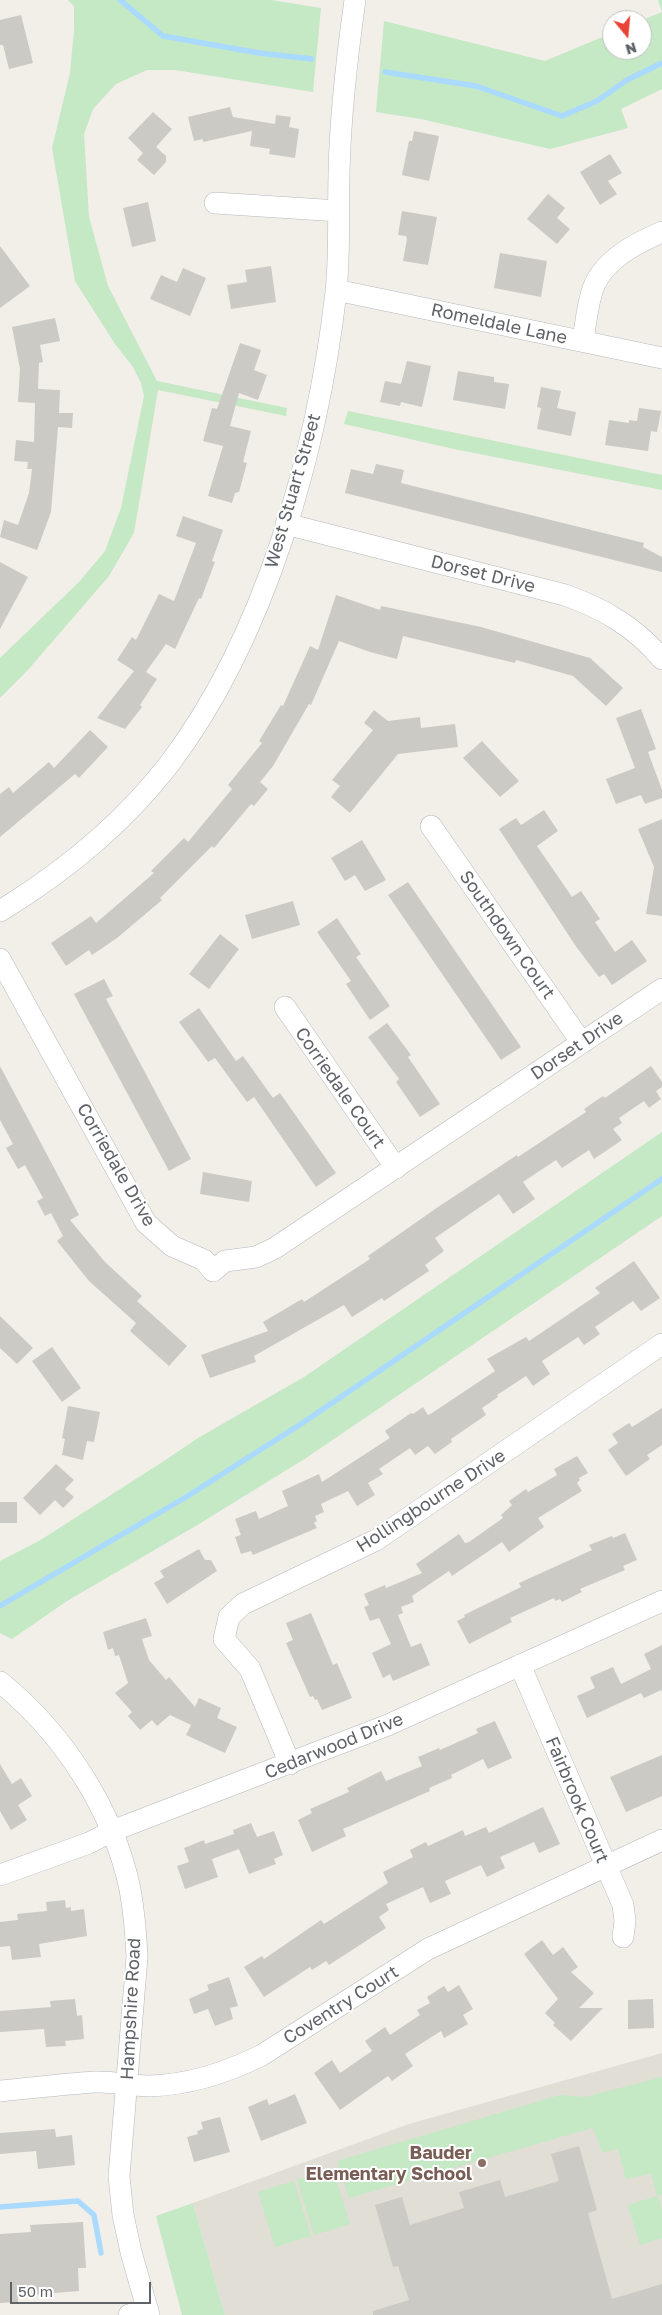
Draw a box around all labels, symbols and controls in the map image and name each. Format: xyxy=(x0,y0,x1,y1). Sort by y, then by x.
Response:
north arrow xyxy=(602,10,652,60)
text: N xyxy=(624,39,639,59)
street label: Romeldale Lane xyxy=(429,299,569,349)
street label: West Stuart Street xyxy=(261,411,325,571)
street label: Dorset Drive xyxy=(429,551,537,597)
street label: Southdown Court xyxy=(455,867,559,1003)
street label: Dorset Drive xyxy=(527,1007,627,1085)
street label: Corriedale Court xyxy=(290,1023,390,1153)
street label: Corriedale Drive xyxy=(72,1100,160,1230)
street label: Hollingbourne Drive xyxy=(352,1445,510,1557)
street label: Cedarwood Drive xyxy=(262,1708,406,1784)
street label: Fairbrook Court xyxy=(541,1734,613,1866)
street label: Hampshire Road xyxy=(116,1937,146,2081)
street label: Coventry Court xyxy=(279,1961,403,2049)
place label: Bauder Elementary School xyxy=(306,2142,472,2184)
marker: Bauder Elementary School xyxy=(476,2157,488,2169)
scale bar xyxy=(12,2272,154,2304)
text: 50 m xyxy=(18,2282,53,2300)

